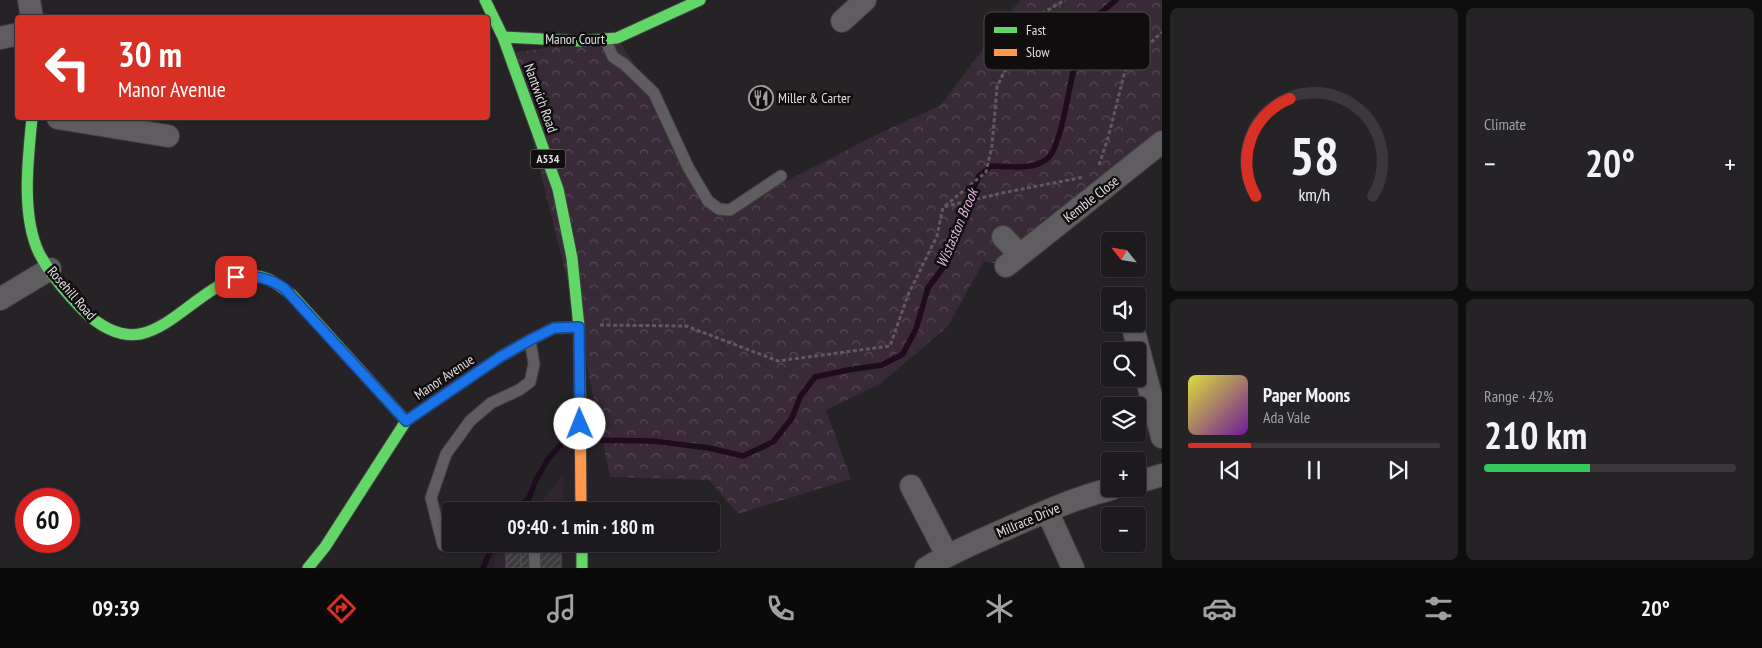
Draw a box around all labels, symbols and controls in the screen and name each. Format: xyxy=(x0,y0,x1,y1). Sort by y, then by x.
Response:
legend xyxy=(984,12,1150,70)
text: Fast xyxy=(1026,21,1046,39)
street label: Manor Court xyxy=(545,30,605,48)
text: 30 m xyxy=(118,31,182,77)
icon: left xyxy=(35,35,100,100)
text: Slow xyxy=(1026,43,1050,61)
street label: Nantwich Road xyxy=(520,61,562,135)
text: Manor Avenue xyxy=(118,75,226,103)
restaurant icon: Miller & Carter xyxy=(748,85,774,111)
place label: Miller & Carter xyxy=(778,89,851,107)
text: Climate xyxy=(1484,114,1526,134)
text: 58 xyxy=(1289,122,1339,189)
text: 20° xyxy=(1585,138,1635,187)
text: − xyxy=(1484,145,1496,182)
text: + xyxy=(1724,145,1736,182)
road number: A534 xyxy=(530,150,566,168)
street label: Kemble Close xyxy=(1060,172,1123,226)
text: km/h xyxy=(1298,183,1330,206)
water label: Wistaston Brook xyxy=(931,184,983,270)
north arrow xyxy=(1101,232,1146,278)
map controls xyxy=(1101,232,1146,552)
pin xyxy=(215,256,257,298)
street label: Rosehill Road xyxy=(44,262,100,324)
icon: arrive xyxy=(222,263,250,291)
button: sound xyxy=(1101,287,1146,332)
button: search xyxy=(1101,342,1146,387)
street label: Manor Avenue xyxy=(411,350,478,404)
text: Paper Moons xyxy=(1263,383,1350,407)
text: Range · 42% xyxy=(1484,386,1553,406)
position arrow xyxy=(553,397,605,449)
button: layers xyxy=(1101,397,1146,442)
text: Ada Vale xyxy=(1263,407,1310,427)
text: 210 km xyxy=(1484,410,1587,459)
button: + xyxy=(1101,452,1146,497)
icon: previous xyxy=(1216,456,1244,484)
icon: pause xyxy=(1300,456,1328,484)
icon: next xyxy=(1384,456,1412,484)
speed limit sign: 60 xyxy=(15,488,80,553)
street label: Millrace Drive xyxy=(994,499,1062,541)
button: − xyxy=(1101,507,1146,552)
text: 09:40 · 1 min · 180 m xyxy=(508,515,654,539)
icon: directions xyxy=(324,591,359,626)
icon: music xyxy=(544,591,579,626)
icon: phone xyxy=(763,591,798,626)
icon: climate xyxy=(982,591,1017,626)
icon: car xyxy=(1202,591,1237,626)
icon: filters xyxy=(1421,591,1456,626)
text: 09:39 xyxy=(92,594,140,622)
text: 20° xyxy=(1641,594,1670,622)

